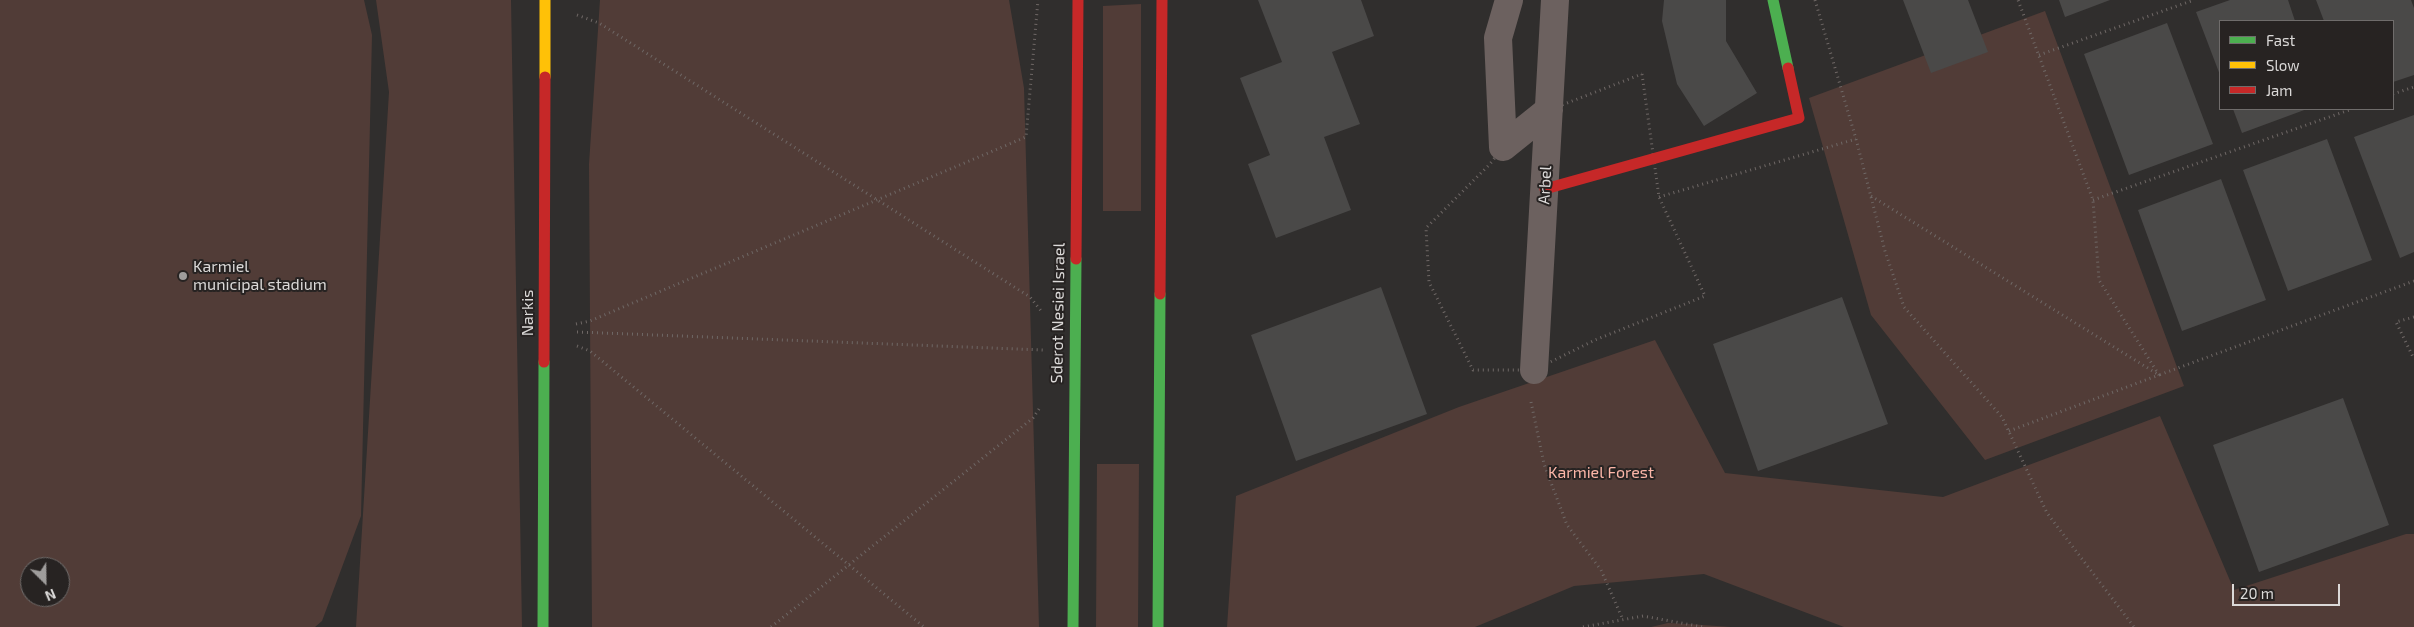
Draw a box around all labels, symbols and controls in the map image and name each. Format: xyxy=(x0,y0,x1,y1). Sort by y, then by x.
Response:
legend xyxy=(2219,20,2394,110)
text: Fast xyxy=(2266,31,2295,49)
text: Slow xyxy=(2266,56,2300,74)
text: Jam xyxy=(2266,81,2292,99)
street label: Arbel xyxy=(1534,165,1556,205)
street label: Sderot Nesiei Israel xyxy=(1047,243,1069,383)
place label: Karmiel municipal stadium xyxy=(193,257,327,295)
marker: Karmiel municipal stadium xyxy=(177,270,189,282)
street label: Narkis xyxy=(518,290,538,336)
park label: Karmiel Forest xyxy=(1548,463,1654,483)
north arrow xyxy=(20,557,70,607)
scale bar xyxy=(2234,574,2342,606)
text: 20 m xyxy=(2240,584,2274,602)
text: N xyxy=(43,586,59,605)

